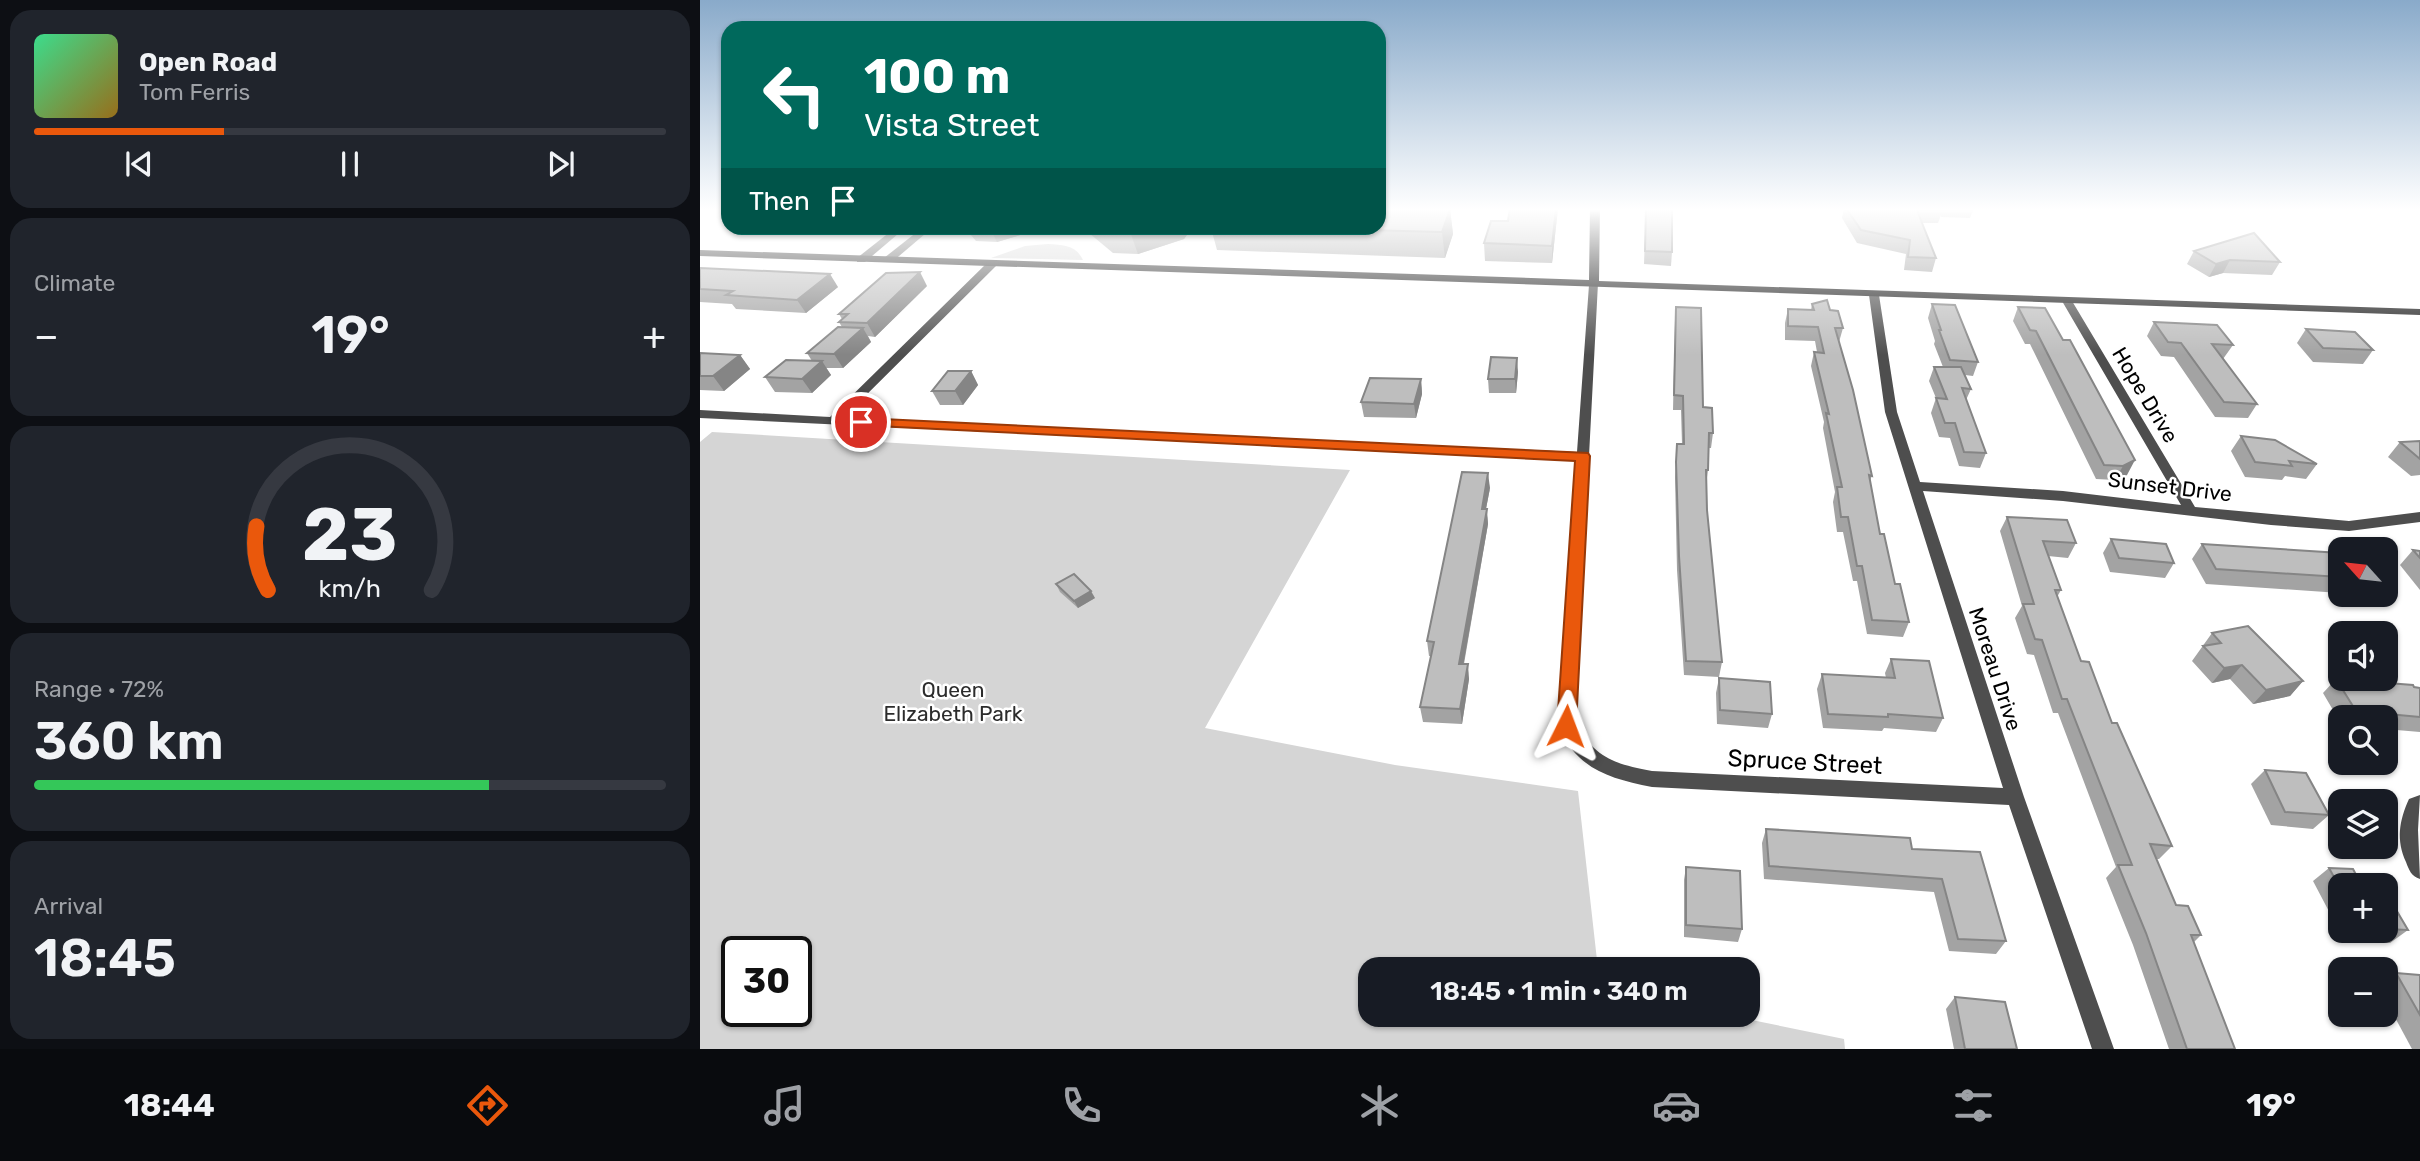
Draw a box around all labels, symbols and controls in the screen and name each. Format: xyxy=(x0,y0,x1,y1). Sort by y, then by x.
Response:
text: Open Road xyxy=(139,47,277,78)
text: 100 m xyxy=(864,47,1010,105)
icon: left xyxy=(749,49,840,140)
text: Tom Ferris xyxy=(139,78,250,106)
text: Vista Street xyxy=(864,106,1039,144)
icon: previous xyxy=(120,145,158,183)
icon: pause xyxy=(331,145,369,183)
icon: next xyxy=(542,145,580,183)
icon: arrive xyxy=(824,182,862,220)
text: Then xyxy=(749,186,810,217)
text: Climate xyxy=(34,269,115,297)
text: 19° xyxy=(311,304,390,366)
text: − xyxy=(34,313,59,359)
text: + xyxy=(642,313,666,359)
street label: Hope Drive xyxy=(2107,342,2184,447)
pin xyxy=(831,392,891,452)
icon: arrive xyxy=(842,403,880,441)
street label: Sunset Drive xyxy=(2107,466,2233,507)
text: 23 xyxy=(302,493,398,579)
north arrow xyxy=(2328,537,2398,607)
map controls xyxy=(2328,537,2398,1027)
text: km/h xyxy=(319,574,381,603)
street label: Moreau Drive xyxy=(1964,604,2027,734)
button: sound xyxy=(2328,621,2398,691)
text: Range · 72% xyxy=(34,675,164,703)
park label: Queen Elizabeth Park xyxy=(883,677,1023,726)
position arrow xyxy=(1529,689,1603,763)
button: search xyxy=(2328,705,2398,775)
text: 360 km xyxy=(34,710,224,772)
street label: Spruce Street xyxy=(1727,744,1883,780)
button: layers xyxy=(2328,789,2398,859)
button: + xyxy=(2328,873,2398,943)
text: Arrival xyxy=(34,892,103,920)
text: 18:45 xyxy=(34,927,176,989)
speed limit sign: 30 xyxy=(721,936,812,1027)
button: − xyxy=(2328,957,2398,1027)
text: 18:45 · 1 min · 340 m xyxy=(1430,976,1688,1007)
icon: directions xyxy=(463,1081,512,1130)
icon: music xyxy=(760,1081,809,1130)
icon: phone xyxy=(1057,1081,1106,1130)
icon: climate xyxy=(1355,1081,1404,1130)
icon: car xyxy=(1652,1081,1701,1130)
icon: filters xyxy=(1949,1081,1998,1130)
text: 18:44 xyxy=(124,1086,215,1124)
text: 19° xyxy=(2246,1086,2296,1124)

